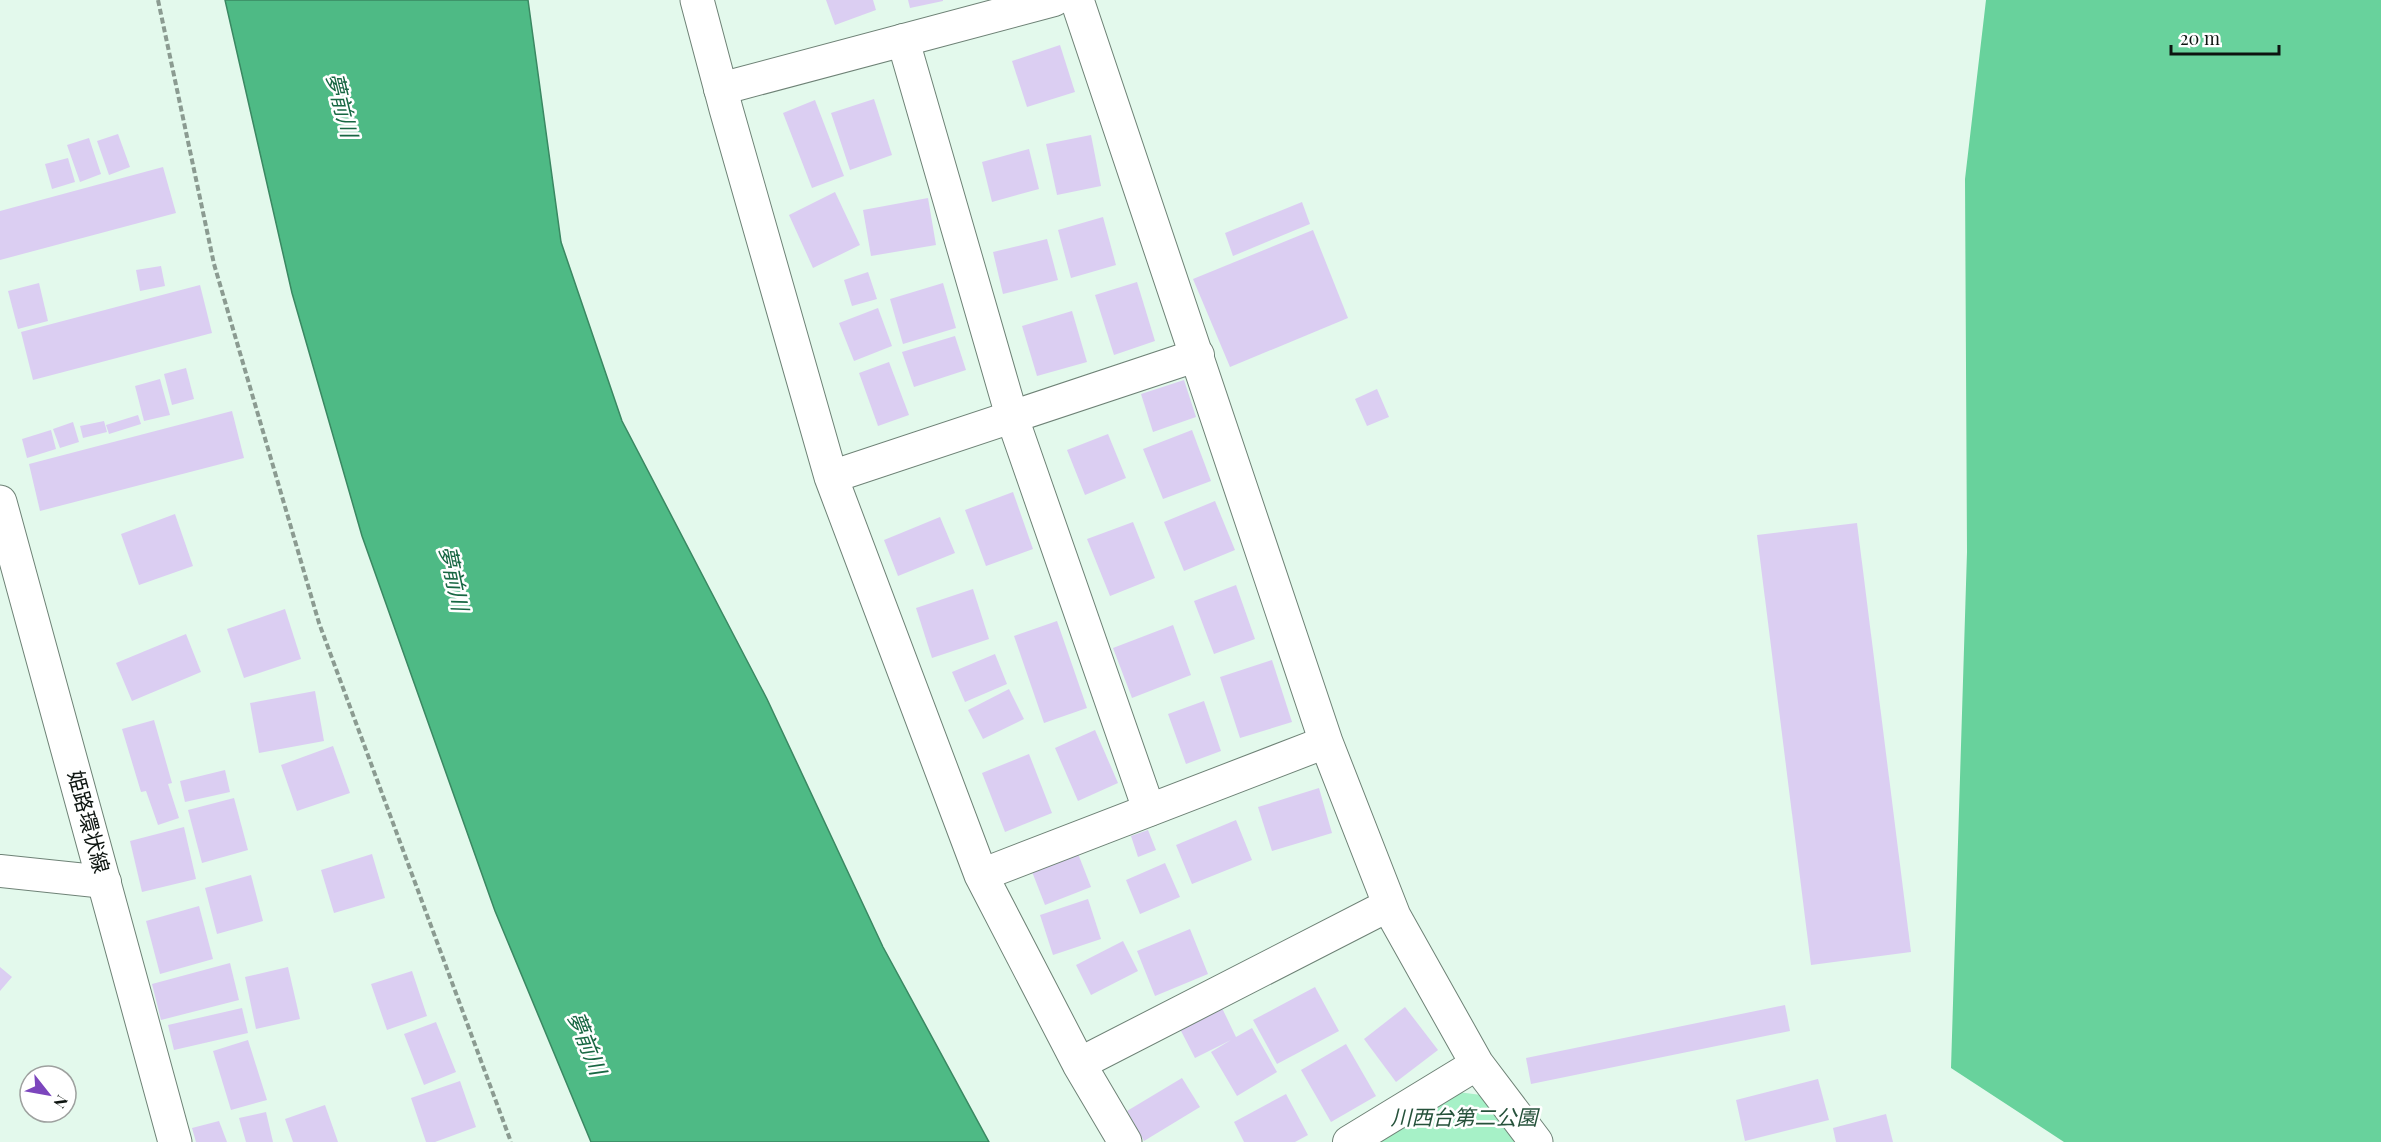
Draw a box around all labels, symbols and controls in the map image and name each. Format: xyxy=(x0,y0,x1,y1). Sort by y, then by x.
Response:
scale bar xyxy=(2171,18,2279,56)
text: 20 m xyxy=(2180,26,2220,50)
water label: 夢前川 xyxy=(320,69,366,142)
water label: 夢前川 xyxy=(433,542,477,615)
street label: 姫路環状線 xyxy=(63,767,117,876)
water label: 夢前川 xyxy=(562,1006,615,1081)
north arrow xyxy=(18,1064,78,1124)
text: N xyxy=(49,1092,73,1113)
park label: 川西台第二公園 xyxy=(1391,1102,1540,1130)

